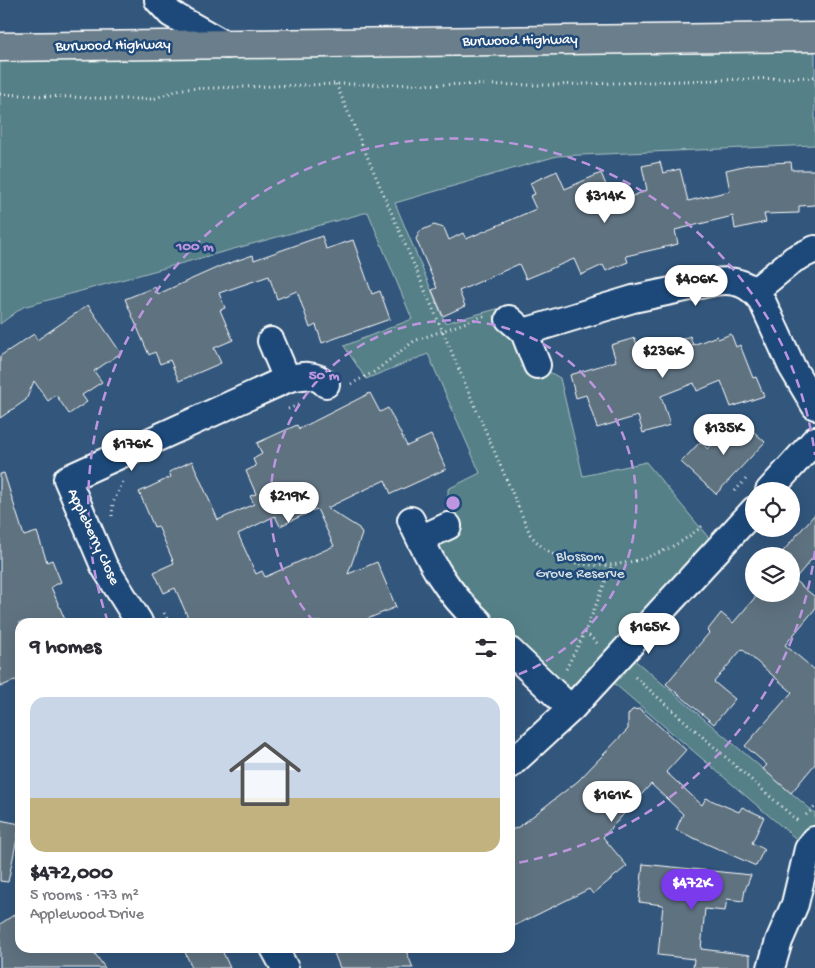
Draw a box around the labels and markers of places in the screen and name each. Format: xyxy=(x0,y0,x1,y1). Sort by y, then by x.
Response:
pin: $314K xyxy=(570,182,640,224)
pin: $406K xyxy=(661,264,731,307)
pin: $236K xyxy=(628,336,698,379)
pin: $135K xyxy=(689,414,759,456)
pin: $176K xyxy=(97,430,167,472)
pin: $219K xyxy=(254,482,324,524)
centre of rings xyxy=(444,494,462,512)
pin: $165K xyxy=(614,612,684,655)
pin: $161K xyxy=(577,780,647,823)
pin: $472K xyxy=(657,868,727,911)

